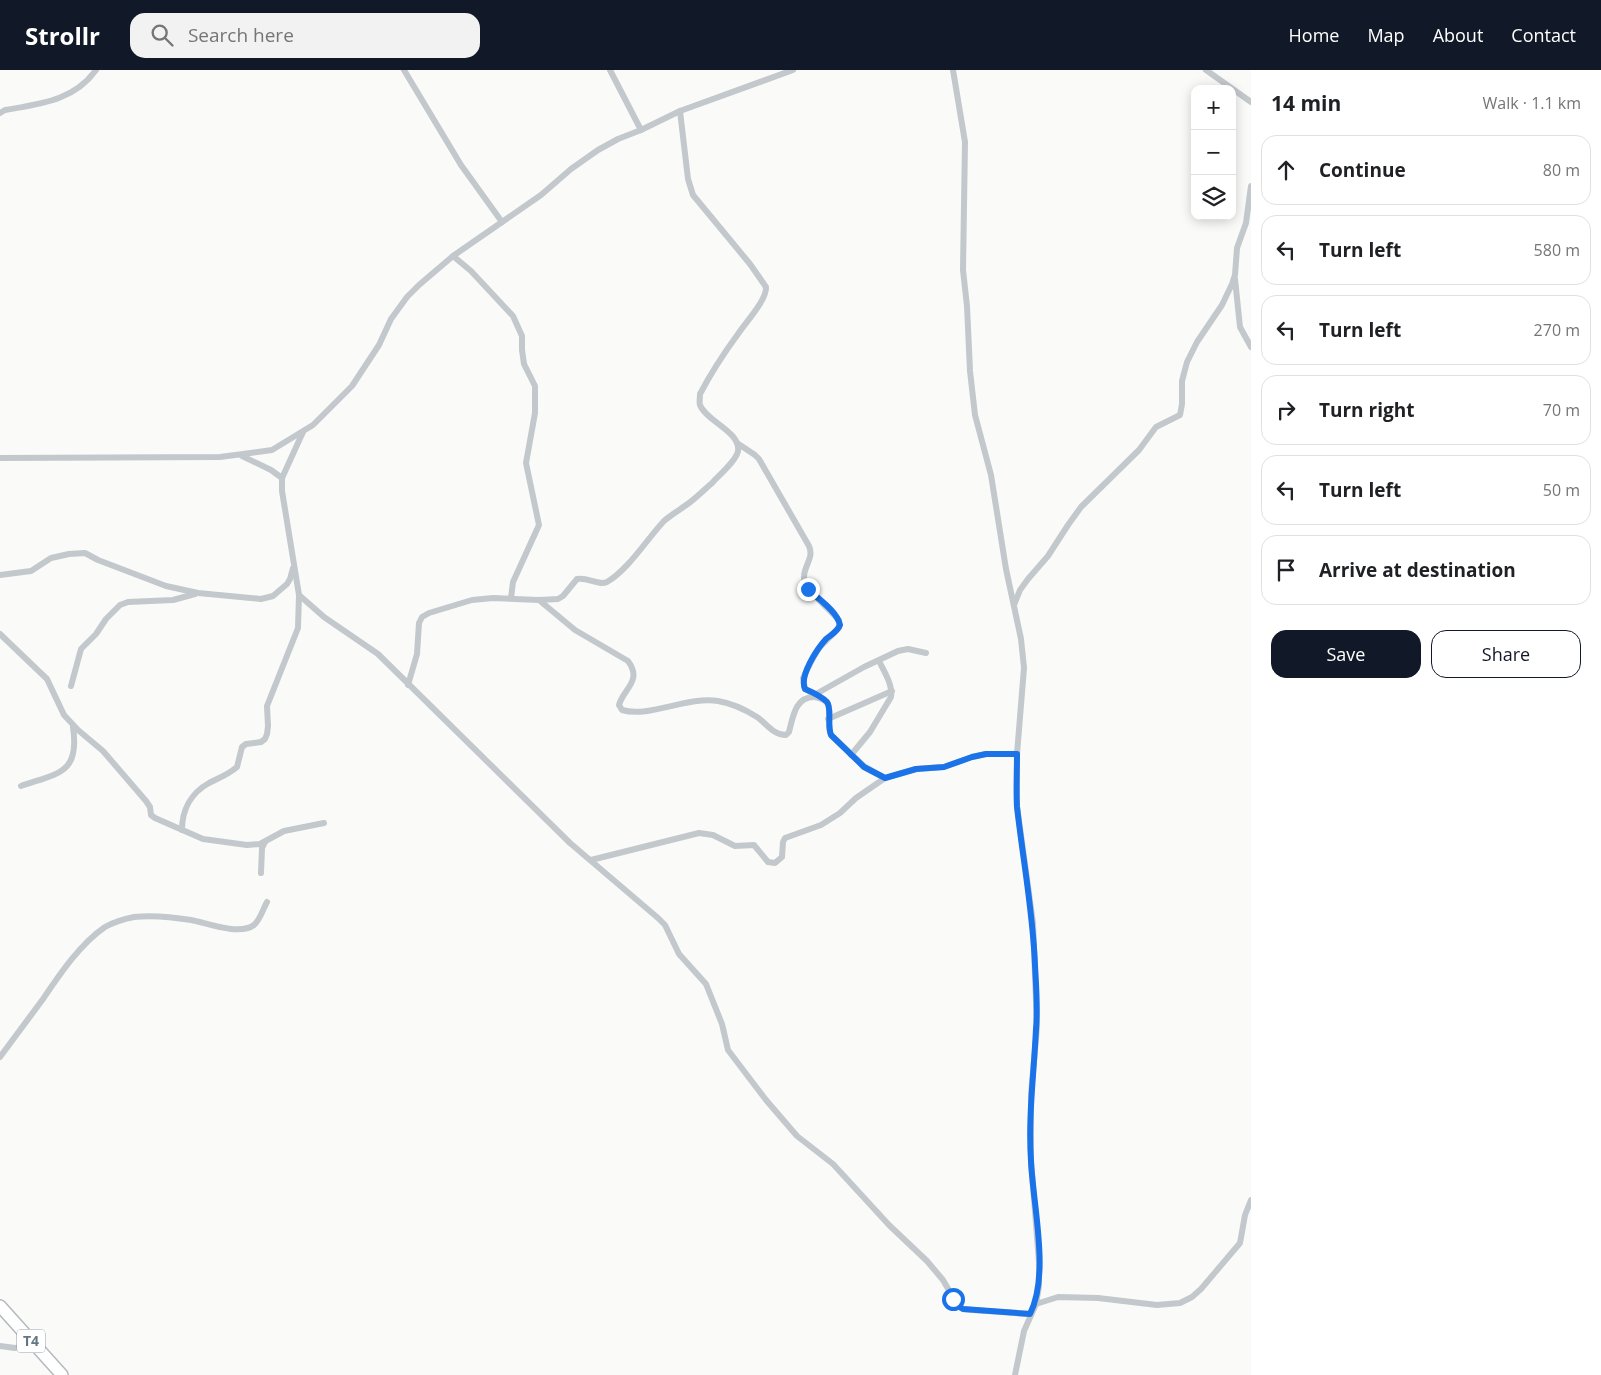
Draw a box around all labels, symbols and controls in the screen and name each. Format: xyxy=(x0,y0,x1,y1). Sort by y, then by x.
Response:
search box xyxy=(130,13,480,58)
text: Strollr xyxy=(25,19,100,52)
icon: search xyxy=(148,21,176,49)
text: Search here xyxy=(188,22,294,48)
text: Home xyxy=(1289,23,1339,47)
text: Map xyxy=(1367,23,1405,47)
text: About xyxy=(1433,23,1483,47)
text: Contact xyxy=(1511,23,1576,47)
map controls xyxy=(1191,85,1236,220)
button: + xyxy=(1191,85,1236,130)
text: 14 min xyxy=(1271,89,1341,117)
text: Walk · 1.1 km xyxy=(1483,92,1581,114)
button: − xyxy=(1191,130,1236,175)
icon: ahead xyxy=(1272,156,1300,184)
text: Continue xyxy=(1319,157,1406,183)
text: 80 m xyxy=(1543,159,1580,181)
button: layers xyxy=(1191,175,1236,220)
icon: left xyxy=(1272,236,1300,264)
text: Turn left xyxy=(1319,237,1401,263)
text: 580 m xyxy=(1534,239,1580,261)
icon: left xyxy=(1272,316,1300,344)
text: Turn left xyxy=(1319,317,1401,343)
text: 270 m xyxy=(1534,319,1580,341)
icon: right xyxy=(1272,396,1300,424)
text: Turn right xyxy=(1319,397,1414,423)
text: 70 m xyxy=(1543,399,1580,421)
icon: left xyxy=(1272,476,1300,504)
text: Turn left xyxy=(1319,477,1401,503)
text: 50 m xyxy=(1543,479,1580,501)
icon: arrive xyxy=(1272,556,1300,584)
text: Arrive at destination xyxy=(1319,557,1516,583)
route end xyxy=(797,578,820,601)
button: Save xyxy=(1271,630,1421,678)
button: Share xyxy=(1431,630,1581,678)
route start xyxy=(942,1288,965,1311)
road number: T4 xyxy=(17,1330,45,1352)

